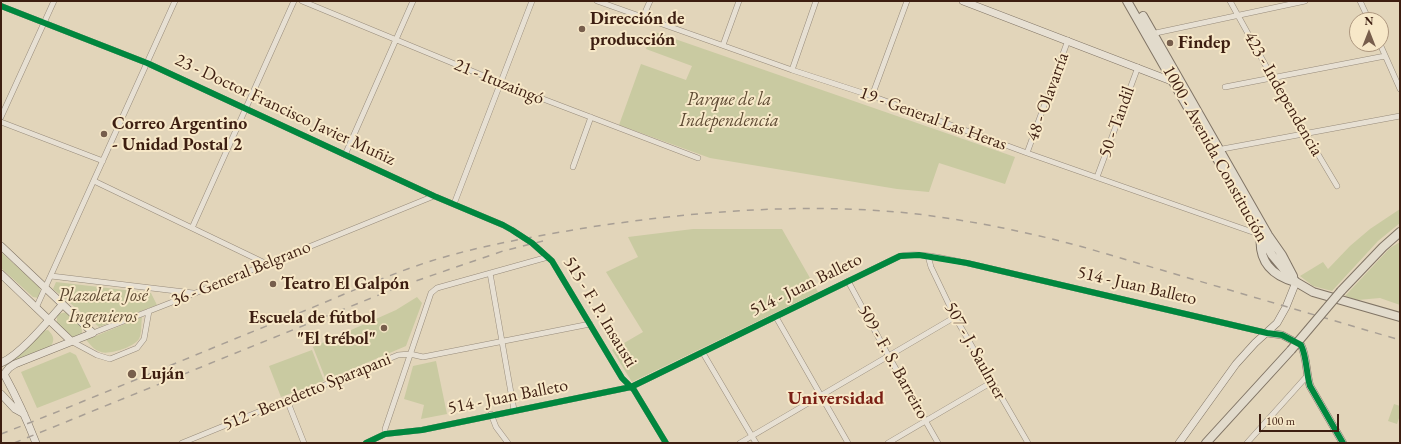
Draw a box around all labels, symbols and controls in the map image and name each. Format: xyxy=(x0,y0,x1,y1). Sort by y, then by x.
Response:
place label: Dirección de producción xyxy=(590,8,685,50)
north arrow xyxy=(1349,12,1389,52)
text: N xyxy=(1365,14,1373,28)
marker: Dirección de producción xyxy=(577,24,587,34)
street label: 423 - Independencia xyxy=(1239,28,1327,160)
place label: Findep xyxy=(1178,32,1230,54)
marker: Findep xyxy=(1165,38,1175,48)
street label: 23 - Doctor Francisco Javier Muñiz xyxy=(171,49,399,171)
street label: 48 - Olavarría xyxy=(1022,50,1074,144)
street label: 21 - Ituzaingó xyxy=(451,54,547,110)
street label: 1000 - Avenida Constitución xyxy=(1157,62,1273,246)
street label: 19 - General Las Heras xyxy=(857,82,1009,156)
street label: 50 - Tandil xyxy=(1094,83,1140,161)
park label: Parque de la Independencia xyxy=(679,89,779,132)
place label: Correo Argentino - Unidad Postal 2 xyxy=(112,113,247,156)
marker: Correo Argentino - Unidad Postal 2 xyxy=(99,129,109,139)
street label: 36 - General Belgrano xyxy=(168,236,314,312)
street label: 514 - Juan Balleto xyxy=(746,249,866,321)
street label: 515 - F. P. Insausti xyxy=(558,253,642,371)
street label: 514 - Juan Balleto xyxy=(1075,262,1199,310)
place label: Teatro El Galpón xyxy=(281,273,409,295)
marker: Teatro El Galpón xyxy=(268,279,278,289)
park label: Plazoleta José Ingenieros xyxy=(58,285,148,328)
street label: 507 - J. Saulmer xyxy=(939,298,1011,404)
street label: 509 - F. S. Barreiro xyxy=(853,301,933,423)
place label: Escuela de fútbol "El trébol" xyxy=(249,307,376,350)
marker: Escuela de fútbol "El trébol" xyxy=(379,323,389,333)
street label: 512 - Benedetto Sparapani xyxy=(220,348,394,436)
place label: Luján xyxy=(141,363,184,385)
marker: Luján xyxy=(126,368,138,380)
street label: 514 - Juan Balleto xyxy=(446,375,570,419)
district label: Universidad xyxy=(788,388,884,410)
scale bar xyxy=(1261,406,1341,432)
text: 100 m xyxy=(1266,413,1295,429)

